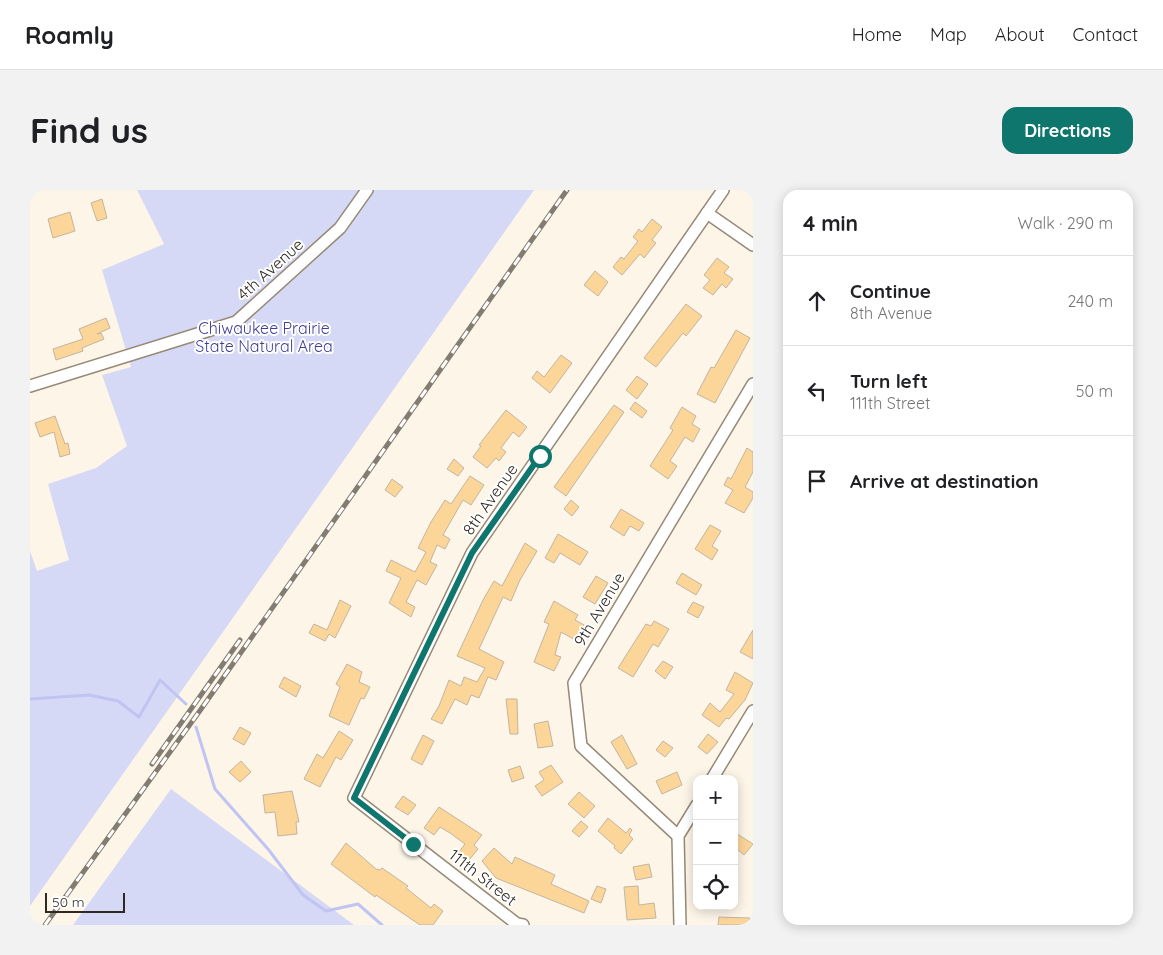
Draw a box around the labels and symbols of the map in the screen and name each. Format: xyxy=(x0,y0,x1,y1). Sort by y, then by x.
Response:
street label: 4th Avenue xyxy=(233,234,307,304)
park label: Chiwaukee Prairie State Natural Area xyxy=(195,318,333,356)
route start xyxy=(529,445,552,468)
street label: 8th Avenue xyxy=(458,460,522,538)
street label: 9th Avenue xyxy=(569,568,629,650)
route end xyxy=(402,833,425,856)
street label: 111th Street xyxy=(445,844,521,910)
scale bar xyxy=(45,890,125,913)

